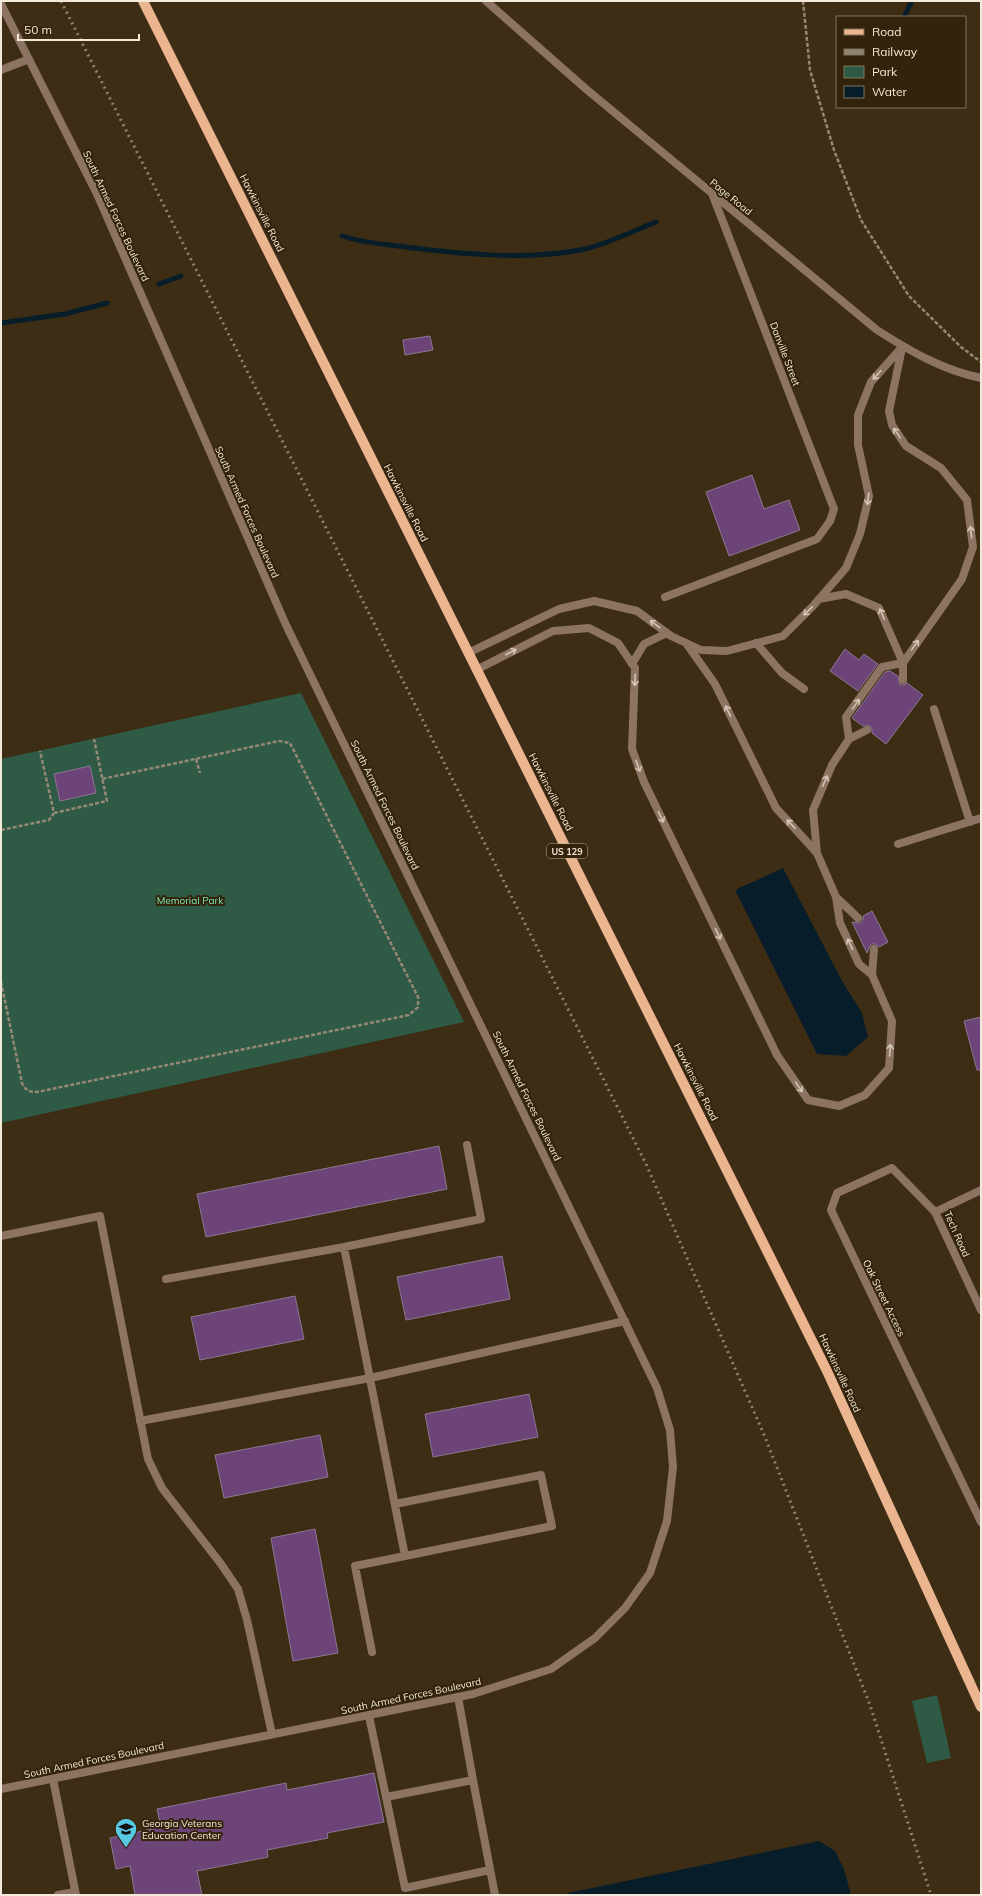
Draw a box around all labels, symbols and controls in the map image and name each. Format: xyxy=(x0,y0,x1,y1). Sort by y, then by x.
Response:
scale bar xyxy=(18,16,139,42)
legend xyxy=(836,16,966,108)
text: 50 m xyxy=(24,22,52,37)
text: Road xyxy=(872,24,901,39)
text: Railway xyxy=(872,44,918,59)
text: Park xyxy=(872,64,898,79)
text: Water xyxy=(872,84,908,99)
street label: South Armed Forces Boulevard xyxy=(80,149,152,283)
street label: Hawkinsville Road xyxy=(237,172,287,254)
street label: Page Road xyxy=(707,176,755,218)
street label: Danville Street xyxy=(767,320,803,388)
one-way arrow xyxy=(873,370,882,380)
one-way arrow xyxy=(893,428,901,439)
street label: South Armed Forces Boulevard xyxy=(212,444,282,580)
street label: Hawkinsville Road xyxy=(381,462,431,544)
one-way arrow xyxy=(864,492,872,505)
one-way arrow xyxy=(967,526,975,539)
one-way arrow xyxy=(803,606,813,616)
one-way arrow xyxy=(878,609,885,621)
one-way arrow xyxy=(650,620,661,628)
one-way arrow xyxy=(911,640,919,651)
one-way arrow xyxy=(505,648,517,655)
one-way arrow xyxy=(631,673,638,686)
one-way arrow xyxy=(852,698,860,709)
one-way arrow xyxy=(724,705,731,717)
street label: South Armed Forces Boulevard xyxy=(348,738,422,872)
street label: Hawkinsville Road xyxy=(526,751,576,833)
one-way arrow xyxy=(635,759,643,771)
one-way arrow xyxy=(822,776,830,788)
one-way arrow xyxy=(658,811,665,823)
one-way arrow xyxy=(786,819,796,829)
road number: US 129 xyxy=(547,844,587,858)
park label: Memorial Park xyxy=(157,894,224,907)
one-way arrow xyxy=(715,928,722,940)
one-way arrow xyxy=(846,938,853,950)
street label: South Armed Forces Boulevard xyxy=(490,1029,564,1163)
street label: Hawkinsville Road xyxy=(671,1041,721,1123)
one-way arrow xyxy=(887,1044,894,1057)
one-way arrow xyxy=(795,1081,803,1092)
street label: Tech Road xyxy=(941,1209,973,1259)
street label: Oak Street Access xyxy=(860,1257,908,1339)
street label: Hawkinsville Road xyxy=(816,1331,864,1415)
street label: South Armed Forces Boulevard xyxy=(340,1675,482,1717)
street label: South Armed Forces Boulevard xyxy=(23,1739,165,1781)
school or university icon: Georgia Veterans Education Center xyxy=(113,1816,139,1849)
place label: Georgia Veterans Education Center xyxy=(142,1817,222,1842)

